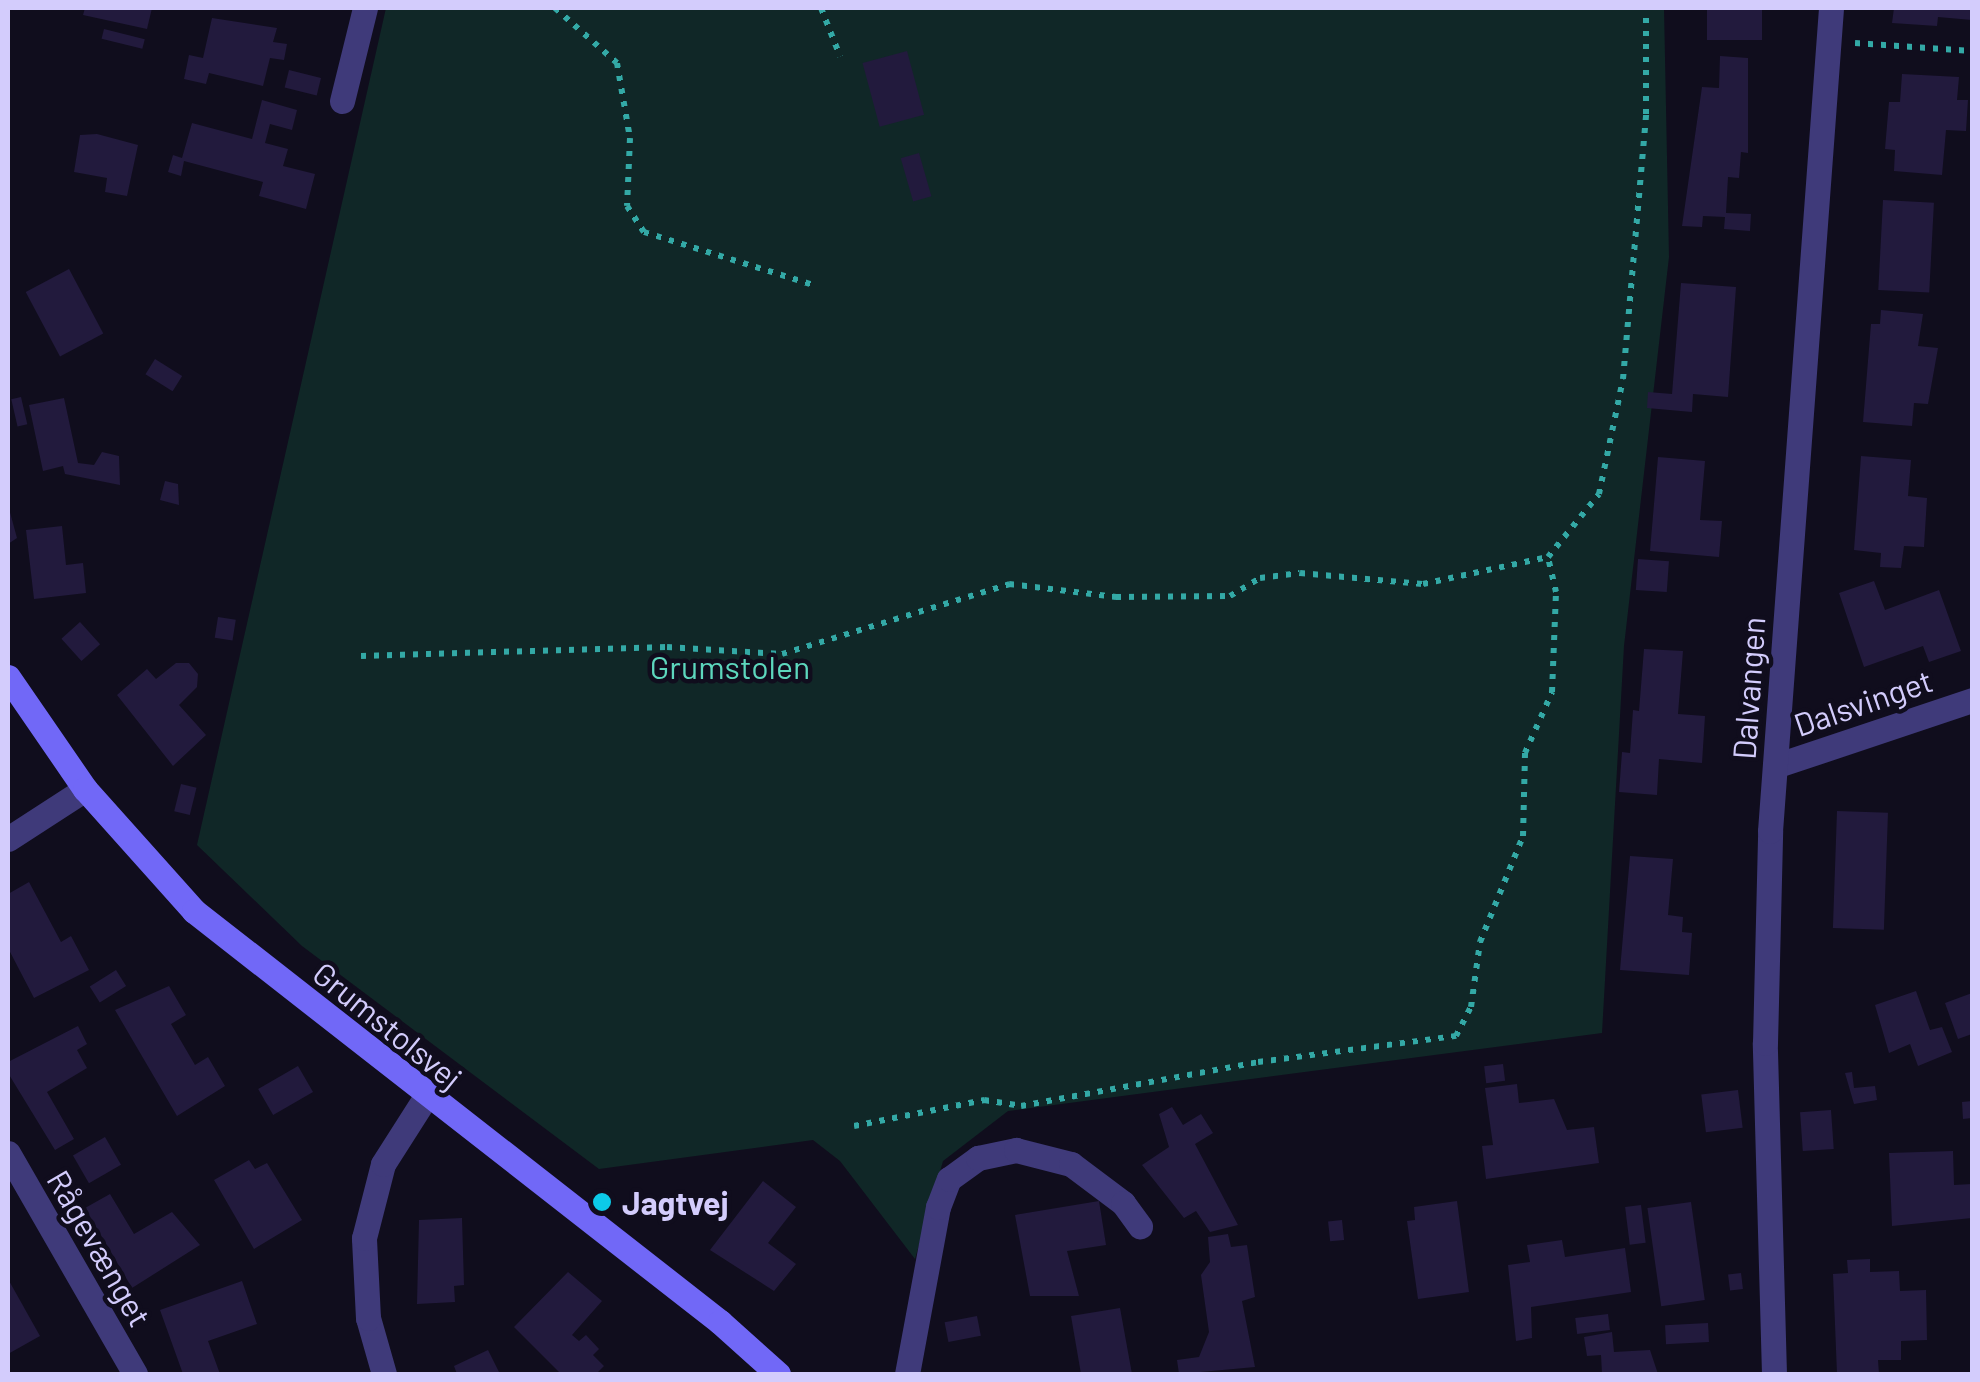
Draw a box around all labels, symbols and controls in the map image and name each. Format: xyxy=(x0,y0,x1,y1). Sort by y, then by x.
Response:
street label: Dalvangen xyxy=(1724,615,1772,761)
park label: Grumstolen xyxy=(650,647,810,685)
street label: Dalsvinget xyxy=(1789,660,1937,744)
street label: Grumstolsvej xyxy=(306,953,470,1097)
street label: Rågevænget xyxy=(40,1163,160,1333)
place label: Jagtvej xyxy=(622,1183,729,1221)
marker: Jagtvej xyxy=(591,1191,613,1213)

